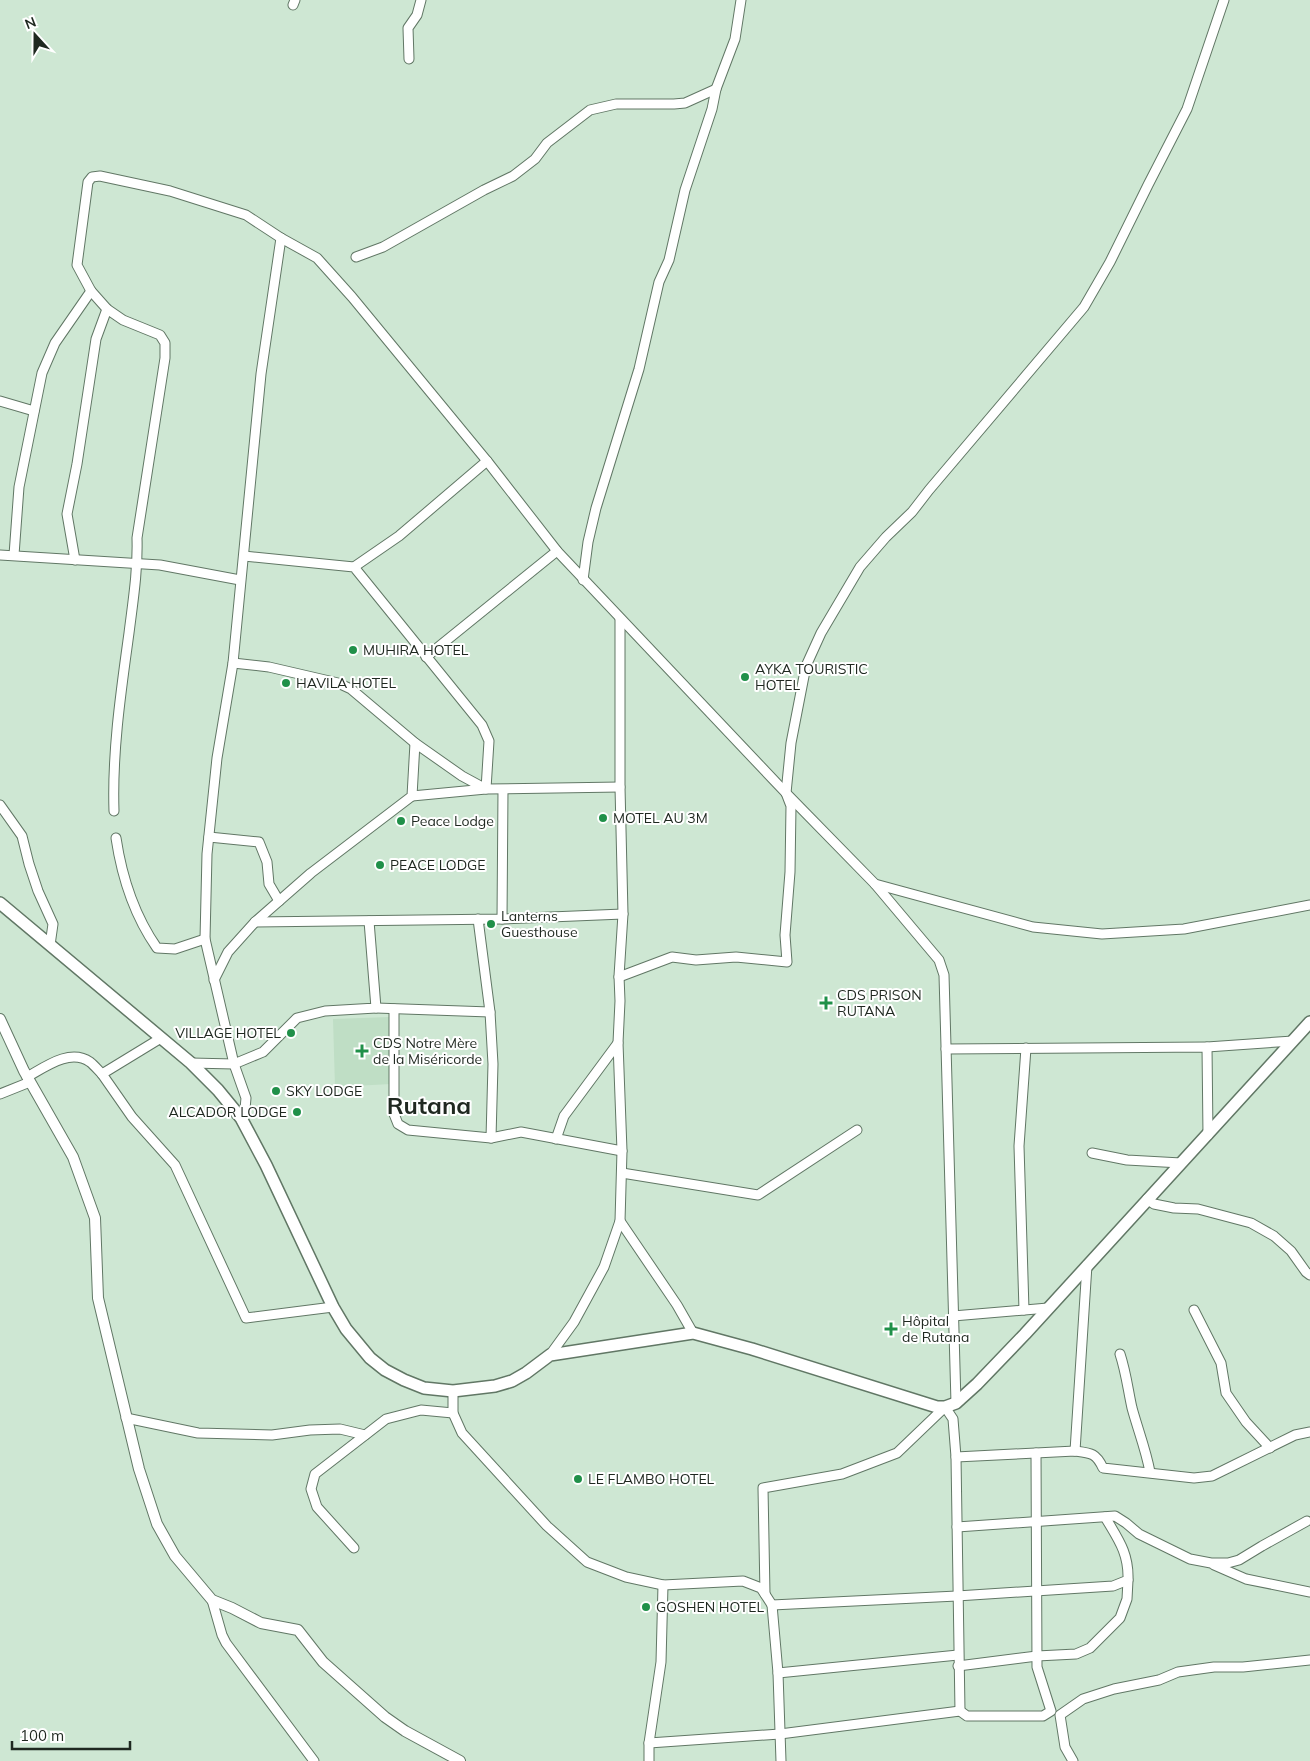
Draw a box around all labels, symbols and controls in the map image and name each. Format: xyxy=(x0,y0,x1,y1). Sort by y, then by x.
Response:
north arrow xyxy=(10,10,60,60)
text: N xyxy=(22,13,39,33)
place label: MUHIRA HOTEL xyxy=(363,641,469,659)
marker: MUHIRA HOTEL xyxy=(347,644,359,656)
place label: AYKA TOURISTIC HOTEL xyxy=(755,660,868,694)
marker: AYKA TOURISTIC HOTEL xyxy=(739,671,751,683)
place label: HAVILA HOTEL xyxy=(296,674,397,692)
marker: HAVILA HOTEL xyxy=(280,677,292,689)
place label: MOTEL AU 3M xyxy=(613,809,708,827)
place label: Peace Lodge xyxy=(411,812,494,830)
marker: MOTEL AU 3M xyxy=(597,812,609,824)
marker: Peace Lodge xyxy=(395,815,407,827)
place label: PEACE LODGE xyxy=(390,856,486,874)
marker: PEACE LODGE xyxy=(374,859,386,871)
place label: Lanterns Guesthouse xyxy=(501,907,578,941)
marker: Lanterns Guesthouse xyxy=(485,918,497,930)
place label: CDS PRISON RUTANA xyxy=(837,986,922,1020)
marker: CDS PRISON RUTANA xyxy=(819,996,833,1010)
place label: VILLAGE HOTEL xyxy=(175,1024,281,1042)
marker: VILLAGE HOTEL xyxy=(285,1027,297,1039)
place label: CDS Notre Mère de la Miséricorde xyxy=(373,1034,482,1068)
marker: CDS Notre Mère de la Miséricorde xyxy=(355,1044,369,1058)
place label: SKY LODGE xyxy=(286,1082,362,1100)
marker: SKY LODGE xyxy=(270,1085,282,1097)
district label: Rutana xyxy=(387,1090,471,1120)
place label: ALCADOR LODGE xyxy=(169,1103,287,1121)
marker: ALCADOR LODGE xyxy=(291,1106,303,1118)
place label: Hôpital de Rutana xyxy=(902,1312,969,1346)
marker: Hôpital de Rutana xyxy=(884,1322,898,1336)
place label: LE FLAMBO HOTEL xyxy=(588,1470,715,1488)
marker: LE FLAMBO HOTEL xyxy=(572,1473,584,1485)
place label: GOSHEN HOTEL xyxy=(656,1598,764,1616)
marker: GOSHEN HOTEL xyxy=(640,1601,652,1613)
scale bar xyxy=(12,1718,130,1750)
text: 100 m xyxy=(20,1726,64,1745)

